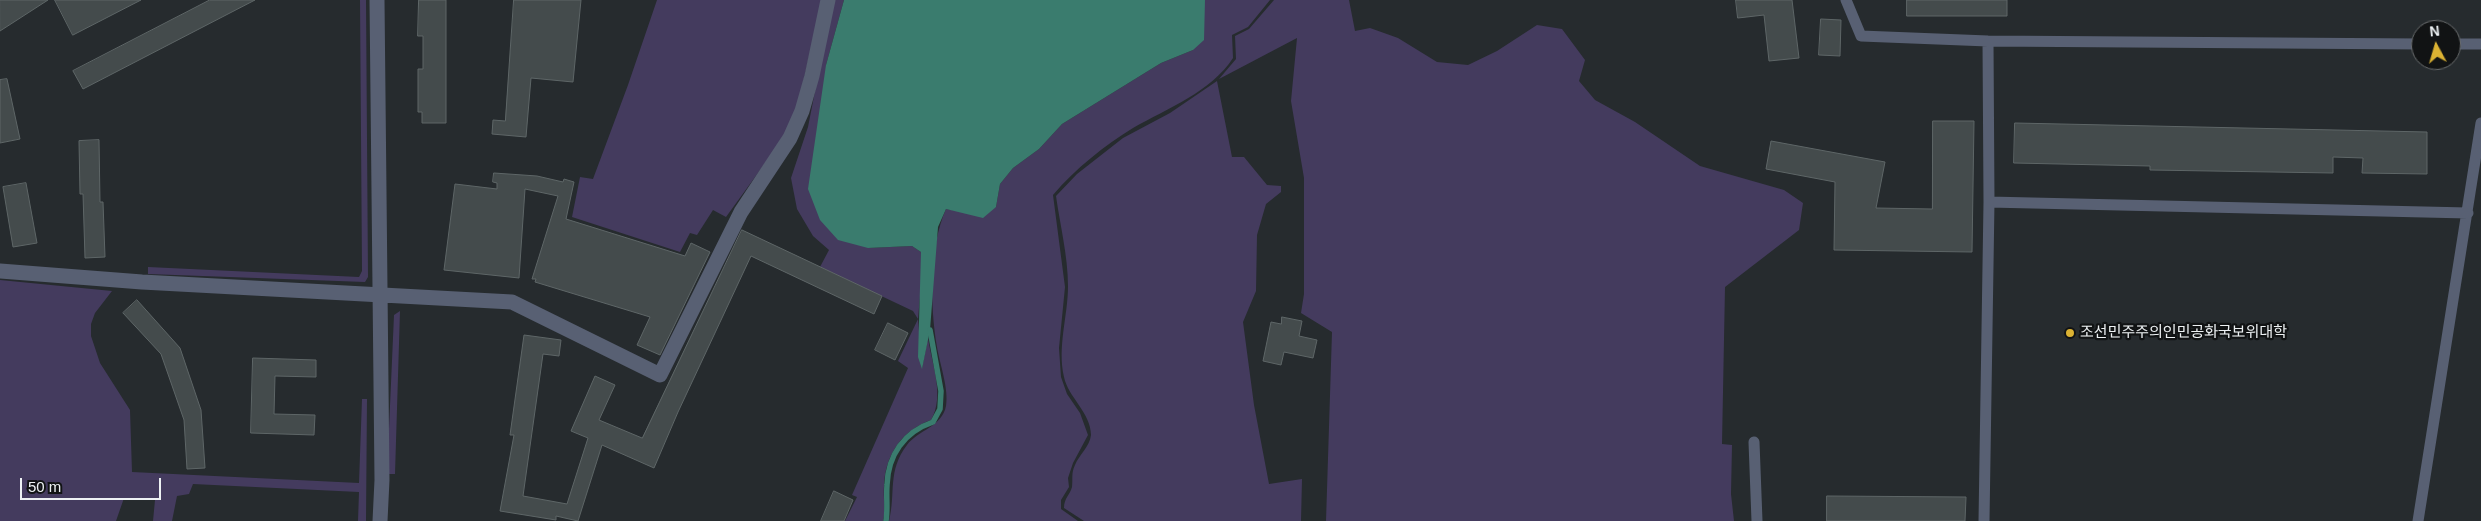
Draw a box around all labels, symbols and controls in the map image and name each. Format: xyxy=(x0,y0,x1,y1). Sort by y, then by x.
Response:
north arrow xyxy=(2411,20,2461,70)
text: N xyxy=(2429,23,2440,40)
place label: 조선민주주의인민공화국보위대학 xyxy=(2080,324,2287,342)
marker: 조선민주주의인민공화국보위대학 xyxy=(2064,327,2076,339)
scale bar xyxy=(22,468,164,500)
text: 50 m xyxy=(28,478,61,495)

